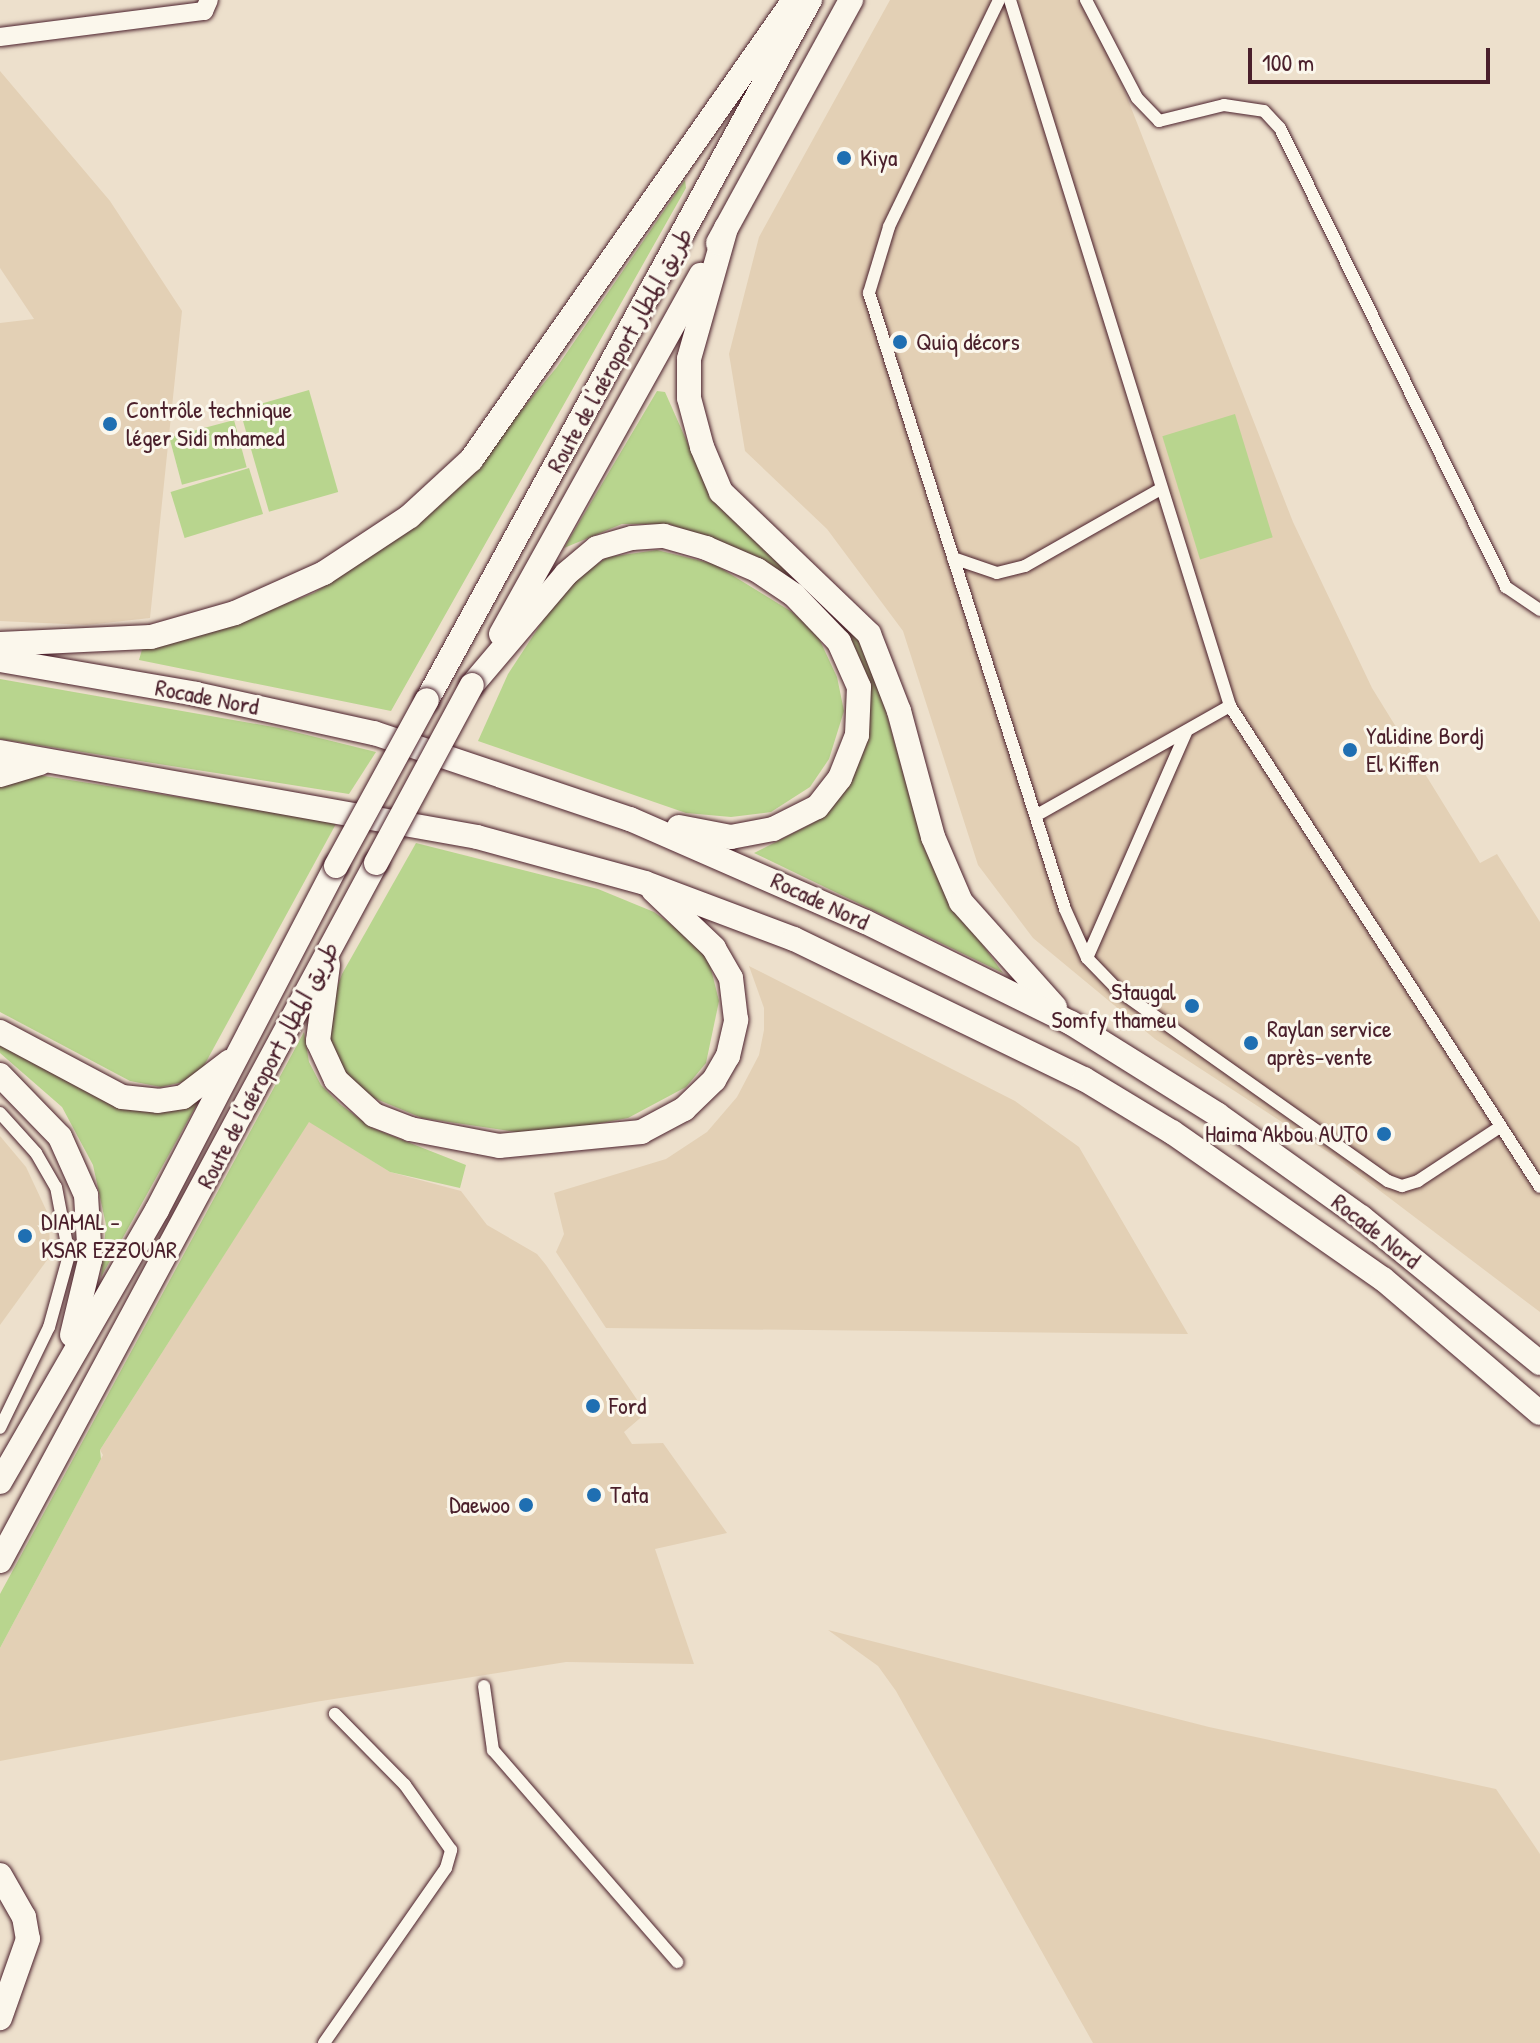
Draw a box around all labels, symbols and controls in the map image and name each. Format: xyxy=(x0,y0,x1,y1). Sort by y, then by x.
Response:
scale bar xyxy=(1252,32,1494,82)
text: 100 m xyxy=(1262,46,1314,78)
place label: Kiya xyxy=(860,144,897,172)
marker: Kiya xyxy=(835,149,853,167)
street label: Route de l'aéroport طريق المطار xyxy=(541,223,699,477)
place label: Quiq décors xyxy=(916,328,1020,356)
marker: Quiq décors xyxy=(891,333,909,351)
place label: Contrôle technique léger Sidi mhamed xyxy=(126,396,292,452)
marker: Contrôle technique léger Sidi mhamed xyxy=(101,415,119,433)
street label: Rocade Nord xyxy=(153,673,261,721)
place label: Yalidine Bordj El Kiffen xyxy=(1366,722,1485,778)
marker: Yalidine Bordj El Kiffen xyxy=(1341,741,1359,759)
street label: Rocade Nord xyxy=(766,866,874,936)
street label: Route de l'aéroport طريق المطار xyxy=(191,937,345,1193)
place label: Staugal Somfy thameu xyxy=(1051,978,1176,1034)
marker: Staugal Somfy thameu xyxy=(1183,997,1201,1015)
place label: Raylan service après-vente xyxy=(1267,1015,1391,1071)
marker: Raylan service après-vente xyxy=(1242,1034,1260,1052)
place label: Haima Akbou AUTO xyxy=(1205,1120,1368,1148)
marker: Haima Akbou AUTO xyxy=(1375,1125,1393,1143)
street label: Rocade Nord xyxy=(1326,1187,1426,1275)
place label: DIAMAL - KSAR EZZOUAR xyxy=(41,1208,177,1264)
marker: DIAMAL - KSAR EZZOUAR xyxy=(16,1227,34,1245)
place label: Ford xyxy=(609,1392,646,1420)
marker: Ford xyxy=(584,1397,602,1415)
place label: Tata xyxy=(610,1481,648,1509)
marker: Tata xyxy=(585,1486,603,1504)
place label: Daewoo xyxy=(449,1491,510,1519)
marker: Daewoo xyxy=(517,1496,535,1514)

